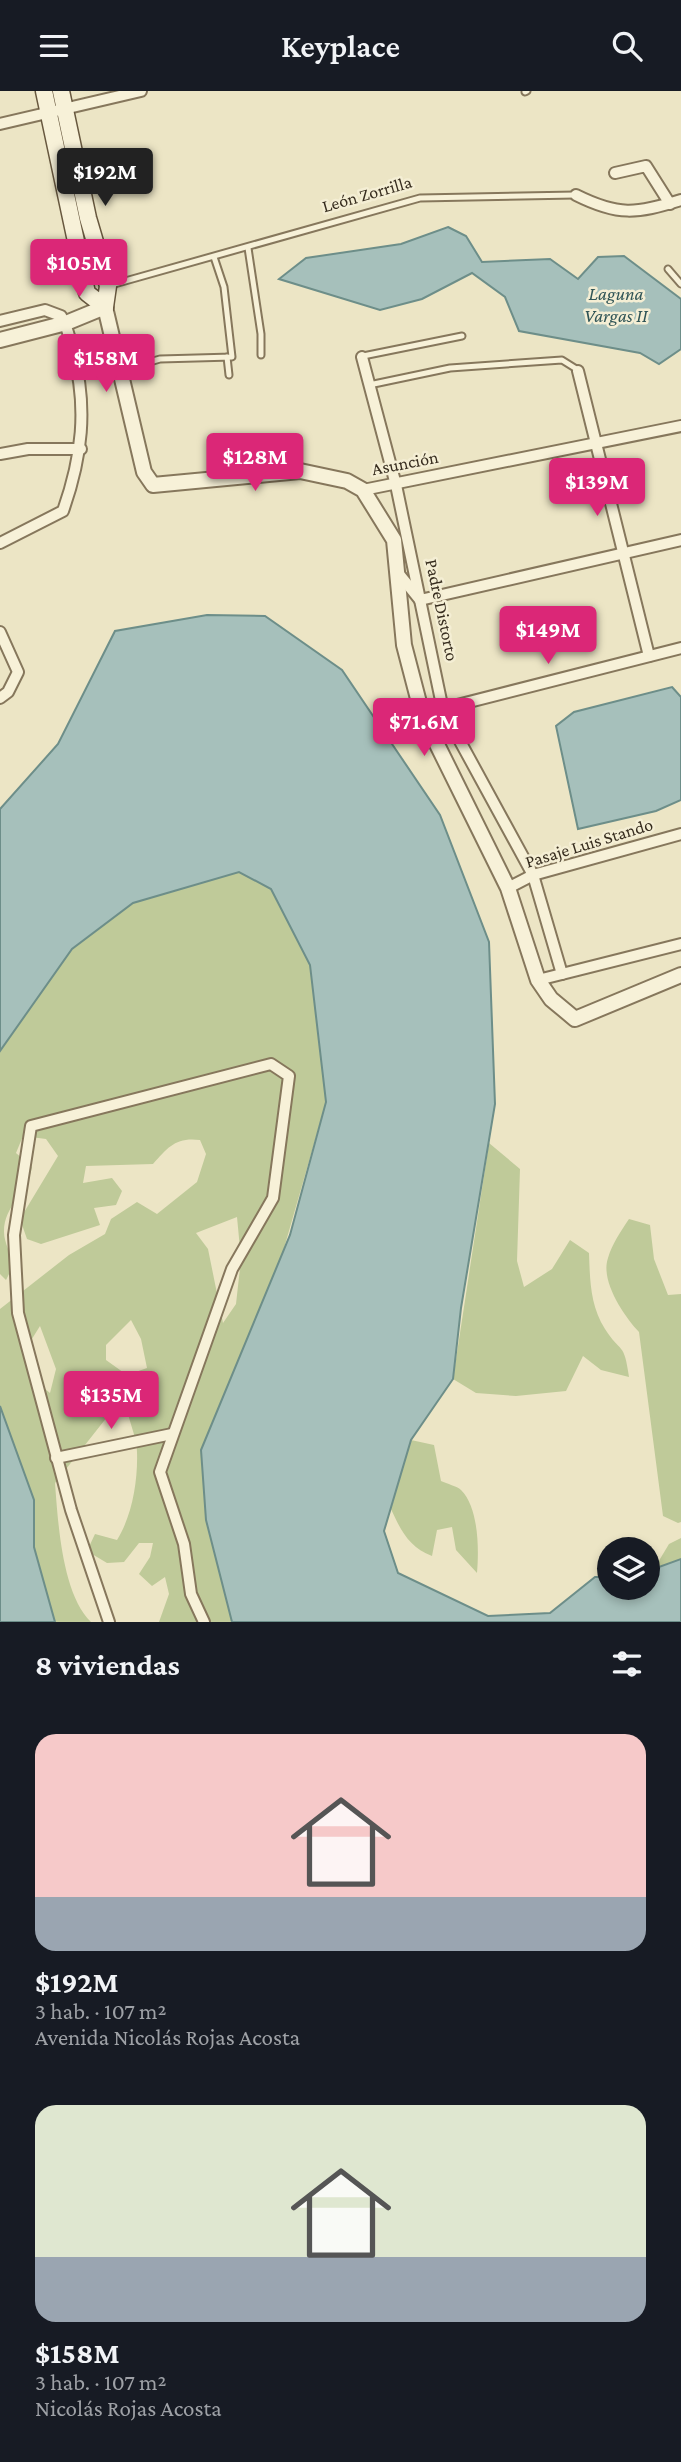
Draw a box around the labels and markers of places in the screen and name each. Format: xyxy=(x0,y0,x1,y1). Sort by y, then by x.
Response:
pin: $192M xyxy=(56,149,154,208)
pin: $105M xyxy=(30,239,128,299)
pin: $158M xyxy=(57,335,155,394)
pin: $128M xyxy=(206,433,304,493)
pin: $139M xyxy=(548,459,646,518)
pin: $149M xyxy=(499,607,597,666)
pin: $71.6M xyxy=(367,699,481,758)
pin: $135M xyxy=(62,1371,160,1431)

